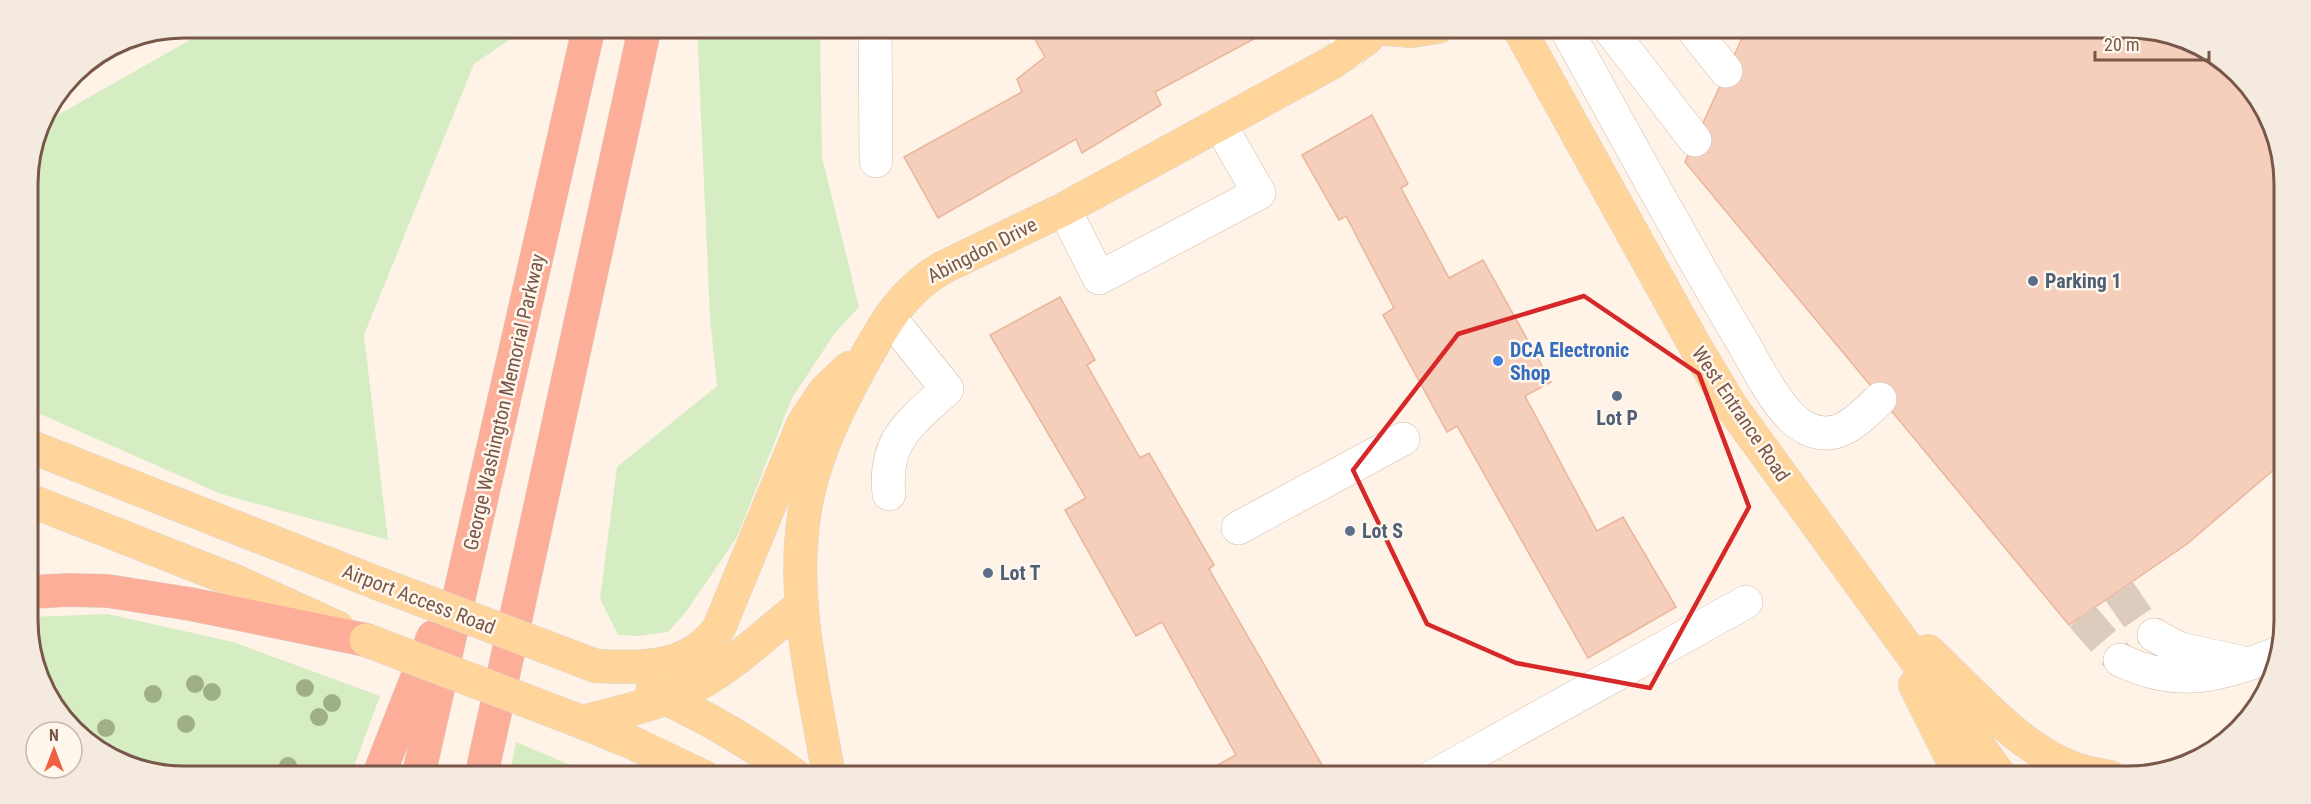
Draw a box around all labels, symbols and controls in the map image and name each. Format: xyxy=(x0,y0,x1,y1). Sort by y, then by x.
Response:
scale bar xyxy=(2095,24,2209,62)
text: 20 m xyxy=(2104,34,2139,55)
street label: Abingdon Drive xyxy=(923,212,1041,288)
street label: George Washington Memorial Parkway xyxy=(458,251,550,553)
place label: Parking 1 xyxy=(2045,269,2122,293)
marker: Parking 1 xyxy=(2026,274,2040,288)
place label: DCA Electronic Shop xyxy=(1510,338,1629,385)
street label: West Entrance Road xyxy=(1687,342,1795,486)
marker: DCA Electronic Shop xyxy=(1491,354,1505,368)
marker: Lot P xyxy=(1610,389,1624,403)
place label: Lot P xyxy=(1596,406,1638,430)
place label: Lot S xyxy=(1362,519,1403,543)
marker: Lot S xyxy=(1343,524,1357,538)
street label: Airport Access Road xyxy=(339,559,499,639)
place label: Lot T xyxy=(1000,561,1041,585)
marker: Lot T xyxy=(981,566,995,580)
north arrow xyxy=(24,720,84,780)
text: N xyxy=(49,726,59,745)

